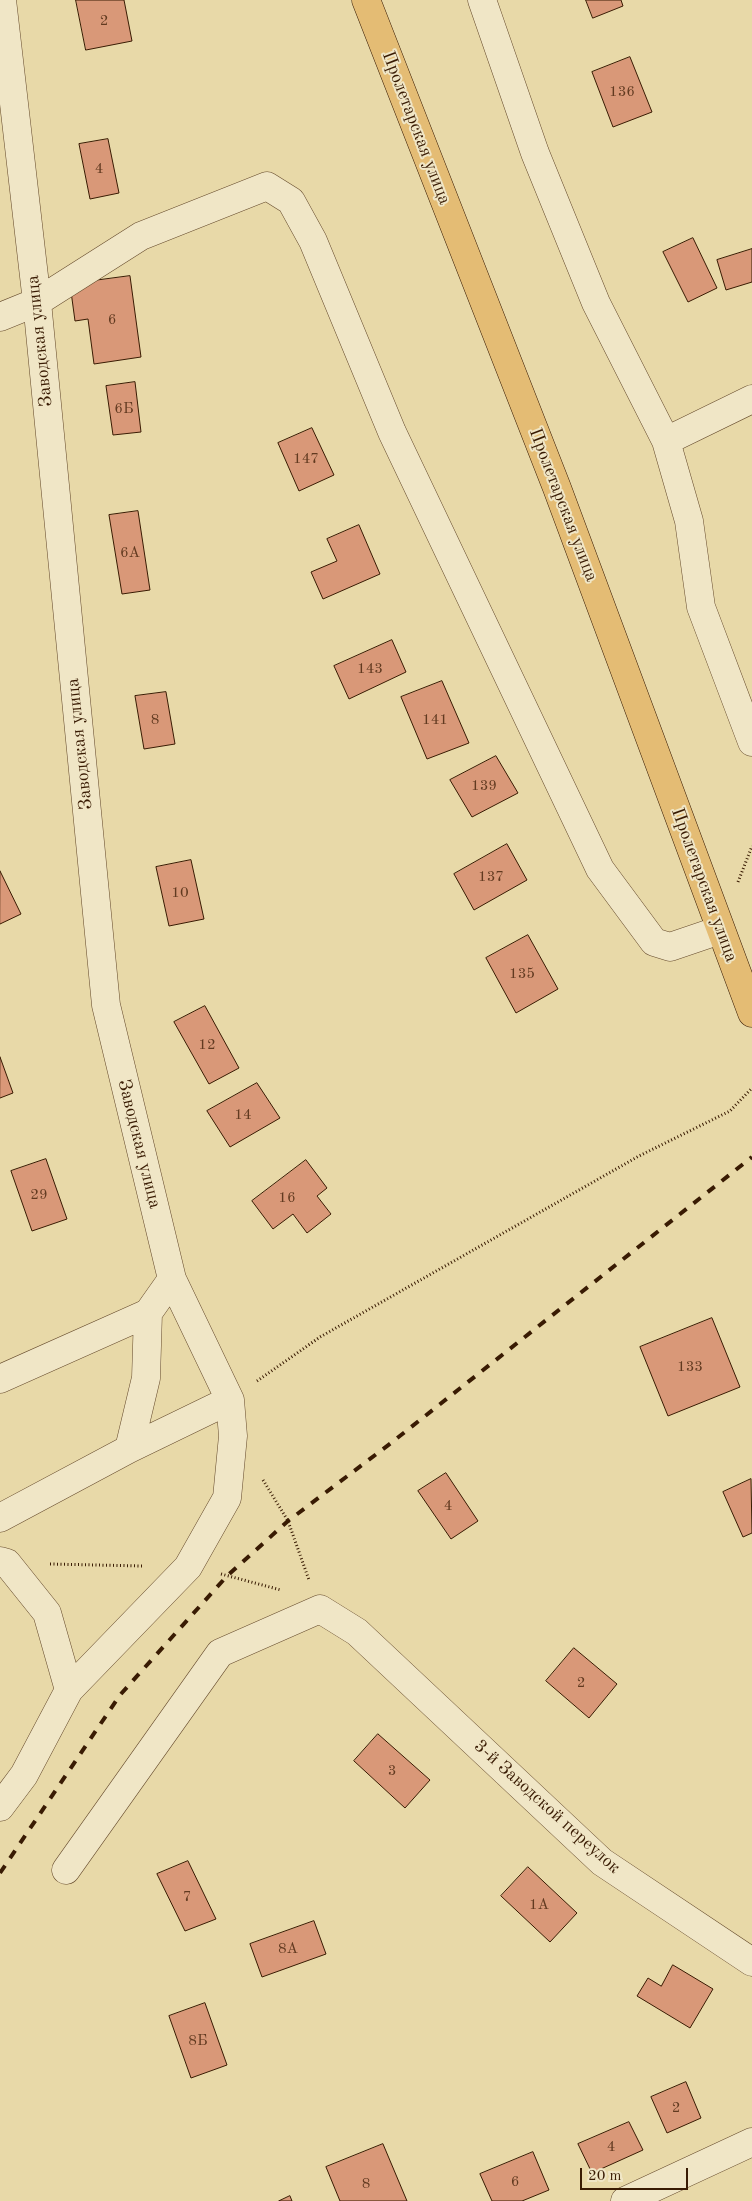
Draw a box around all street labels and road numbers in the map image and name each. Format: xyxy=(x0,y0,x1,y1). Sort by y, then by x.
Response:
street label: Пролетарская улица xyxy=(377,48,455,208)
street label: Заводская улица xyxy=(22,274,58,408)
street label: Пролетарская улица xyxy=(524,425,602,585)
street label: Заводская улица xyxy=(62,677,98,811)
street label: Пролетарская улица xyxy=(666,805,742,965)
street label: Заводская улица xyxy=(113,1077,165,1211)
street label: 3-й Заводской переулок xyxy=(469,1736,625,1878)

